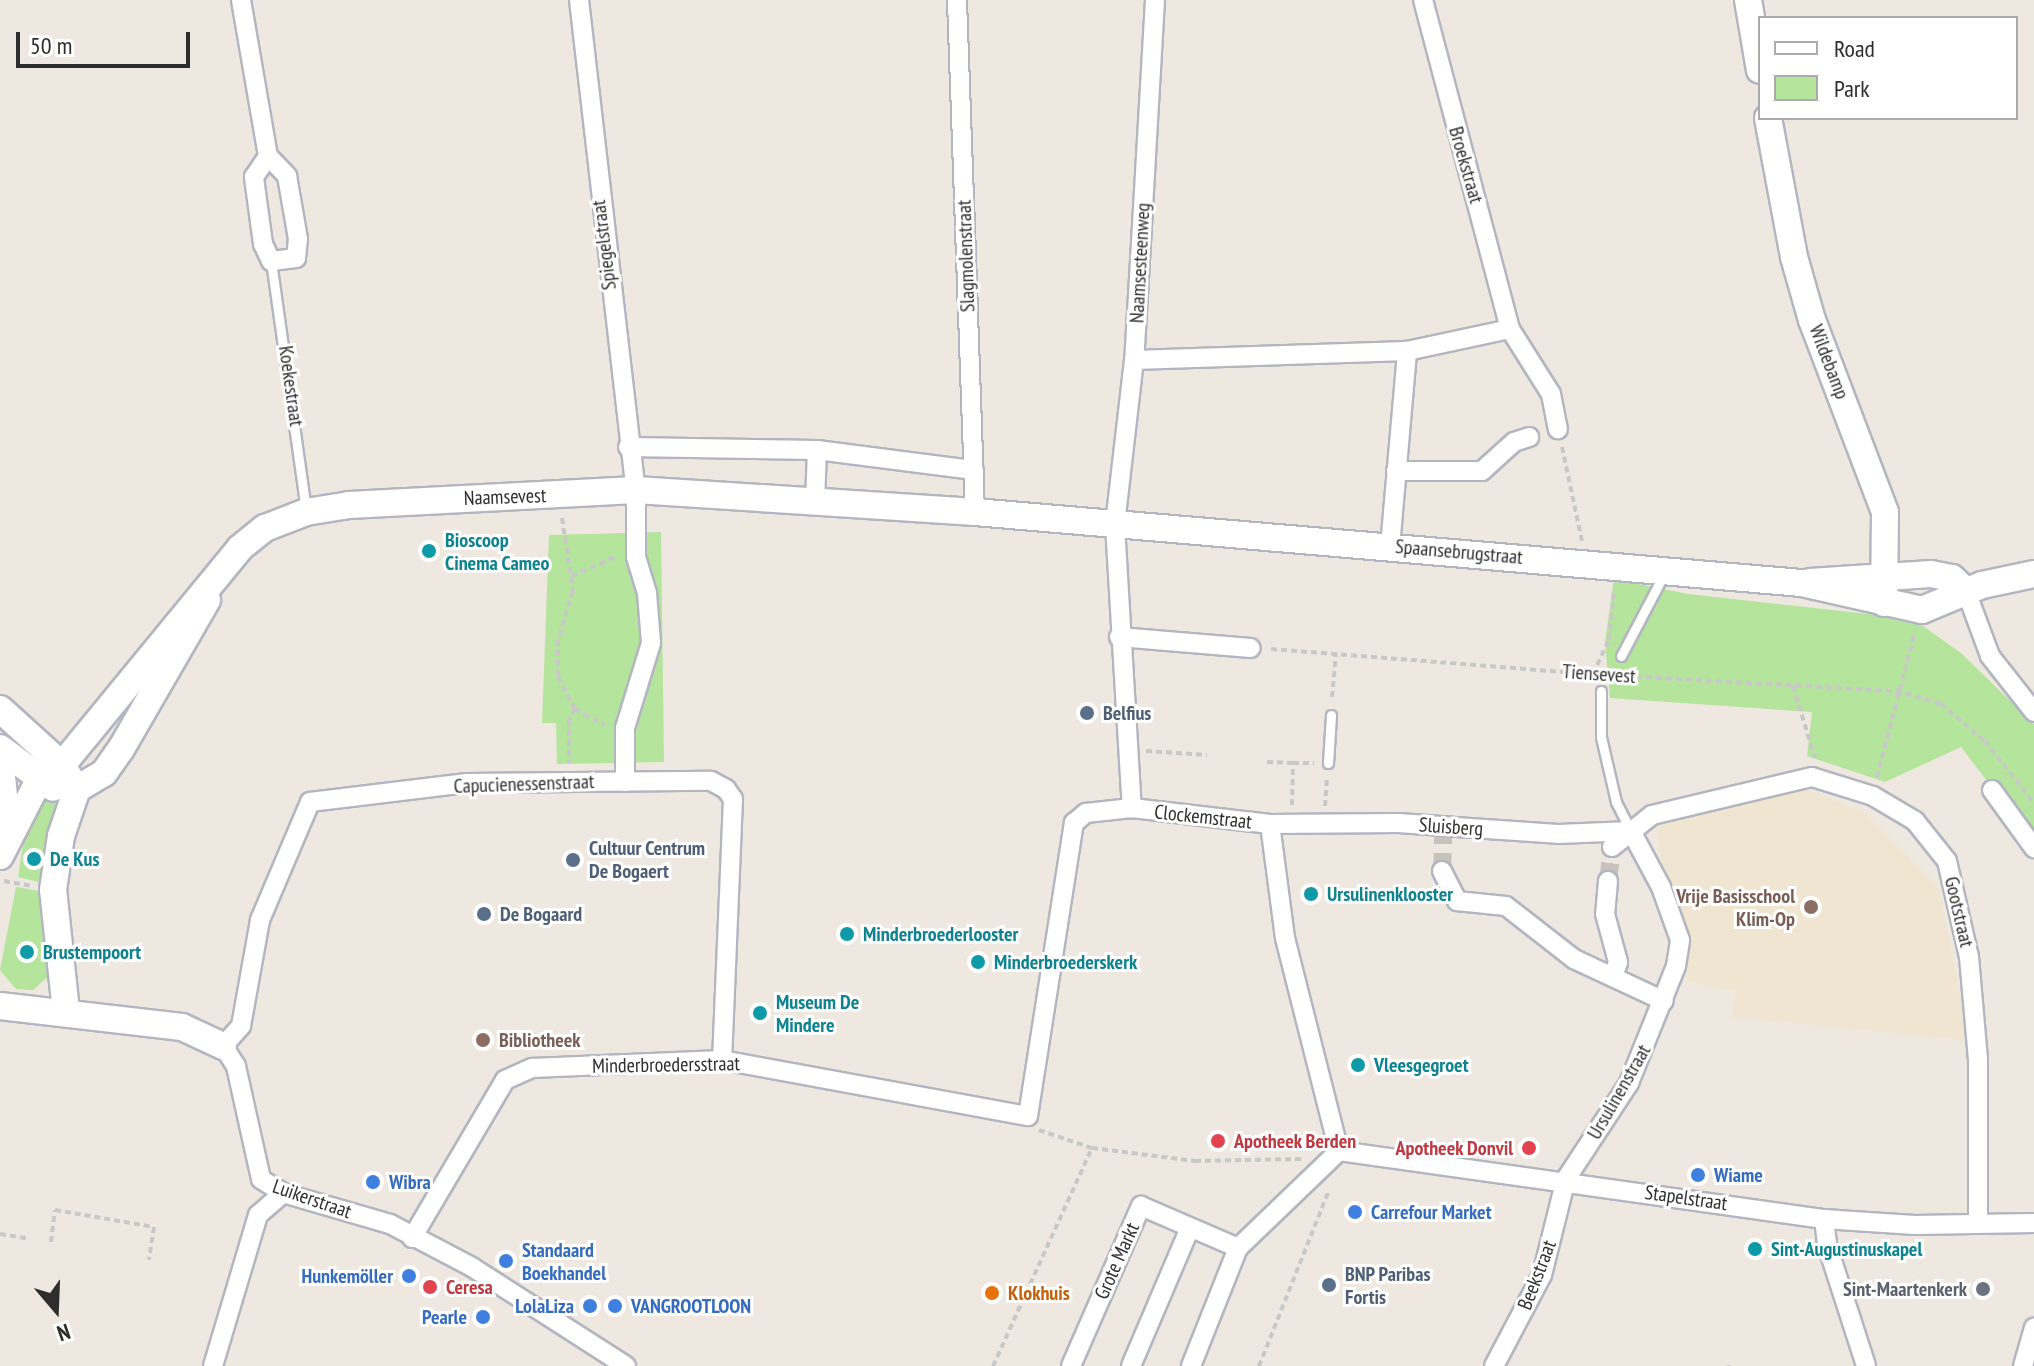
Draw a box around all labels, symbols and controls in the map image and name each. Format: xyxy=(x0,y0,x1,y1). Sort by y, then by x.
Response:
scale bar xyxy=(20,16,194,66)
legend xyxy=(1758,16,2018,120)
text: 50 m xyxy=(30,30,72,61)
text: Road xyxy=(1834,33,1875,64)
text: Park xyxy=(1834,73,1870,104)
street label: Broekstraat xyxy=(1444,124,1488,206)
street label: Spiegelstraat xyxy=(587,199,621,291)
street label: Slagmolenstraat xyxy=(952,199,980,313)
street label: Naamsesteenweg xyxy=(1125,202,1155,324)
street label: Wildebamp xyxy=(1804,321,1854,403)
street label: Koekestraat xyxy=(273,344,309,428)
street label: Naamsevest xyxy=(463,484,547,510)
place label: Bioscoop Cinema Cameo xyxy=(445,528,550,575)
street label: Spaansebrugstraat xyxy=(1394,534,1524,570)
marker: Bioscoop Cinema Cameo xyxy=(420,542,438,560)
street label: Tiensevest xyxy=(1562,659,1636,689)
place label: Belfius xyxy=(1103,701,1151,725)
marker: Belfius xyxy=(1078,704,1096,722)
street label: Capucienessenstraat xyxy=(453,770,595,798)
street label: Clockemstraat xyxy=(1153,800,1253,834)
street label: Sluisberg xyxy=(1418,813,1484,841)
place label: Cultuur Centrum De Bogaert xyxy=(589,836,705,883)
place label: De Kus xyxy=(50,847,99,871)
marker: De Kus xyxy=(25,850,43,868)
marker: Cultuur Centrum De Bogaert xyxy=(564,851,582,869)
street label: Gootstraat xyxy=(1939,874,1979,950)
place label: Ursulinenklooster xyxy=(1327,882,1453,906)
place label: Vrije Basisschool Klim-Op xyxy=(1676,884,1795,931)
marker: Ursulinenklooster xyxy=(1302,885,1320,903)
marker: Vrije Basisschool Klim-Op xyxy=(1802,898,1820,916)
place label: De Bogaard xyxy=(500,902,582,926)
marker: De Bogaard xyxy=(475,905,493,923)
place label: Minderbroederlooster xyxy=(863,922,1018,946)
marker: Minderbroederlooster xyxy=(838,925,856,943)
place label: Brustempoort xyxy=(43,940,141,964)
marker: Brustempoort xyxy=(18,943,36,961)
place label: Minderbroederskerk xyxy=(994,950,1137,974)
marker: Minderbroederskerk xyxy=(969,953,987,971)
place label: Museum De Mindere xyxy=(776,990,859,1037)
marker: Museum De Mindere xyxy=(751,1004,769,1022)
place label: Bibliotheek xyxy=(499,1028,581,1052)
marker: Bibliotheek xyxy=(474,1031,492,1049)
street label: Ursulinenstraat xyxy=(1582,1040,1656,1144)
street label: Minderbroedersstraat xyxy=(592,1052,740,1078)
place label: Vleesgegroet xyxy=(1374,1053,1468,1077)
marker: Vleesgegroet xyxy=(1349,1056,1367,1074)
place label: Apotheek Berden xyxy=(1234,1129,1357,1153)
marker: Apotheek Berden xyxy=(1209,1132,1227,1150)
place label: Apotheek Donvil xyxy=(1395,1136,1513,1160)
marker: Apotheek Donvil xyxy=(1520,1139,1538,1157)
place label: Wiame xyxy=(1714,1163,1763,1187)
marker: Wiame xyxy=(1689,1166,1707,1184)
place label: Wibra xyxy=(389,1170,431,1194)
marker: Wibra xyxy=(364,1173,382,1191)
street label: Luikerstraat xyxy=(270,1174,354,1224)
street label: Stapelstraat xyxy=(1643,1180,1729,1216)
place label: Carrefour Market xyxy=(1371,1200,1491,1224)
marker: Carrefour Market xyxy=(1346,1203,1364,1221)
street label: Grote Markt xyxy=(1090,1219,1144,1303)
street label: Beekstraat xyxy=(1513,1237,1561,1313)
place label: Sint-Augustinuskapel xyxy=(1771,1237,1922,1261)
place label: Standaard Boekhandel xyxy=(522,1238,606,1285)
marker: Sint-Augustinuskapel xyxy=(1746,1240,1764,1258)
marker: Standaard Boekhandel xyxy=(497,1252,515,1270)
place label: BNP Paribas Fortis xyxy=(1345,1262,1431,1309)
place label: Hunkemöller xyxy=(302,1264,393,1288)
marker: Hunkemöller xyxy=(400,1267,418,1285)
north arrow xyxy=(16,1270,96,1350)
place label: Ceresa xyxy=(446,1275,493,1299)
marker: BNP Paribas Fortis xyxy=(1320,1276,1338,1294)
place label: Sint-Maartenkerk xyxy=(1843,1277,1967,1301)
marker: Ceresa xyxy=(421,1278,439,1296)
marker: Sint-Maartenkerk xyxy=(1974,1280,1992,1298)
place label: Klokhuis xyxy=(1008,1281,1070,1305)
marker: Klokhuis xyxy=(983,1284,1001,1302)
place label: LolaLiza xyxy=(515,1294,574,1318)
place label: VANGROOTLOON xyxy=(631,1294,751,1318)
marker: LolaLiza xyxy=(581,1297,599,1315)
marker: VANGROOTLOON xyxy=(606,1297,624,1315)
place label: Pearle xyxy=(422,1305,467,1329)
marker: Pearle xyxy=(474,1308,492,1326)
text: N xyxy=(54,1318,74,1348)

